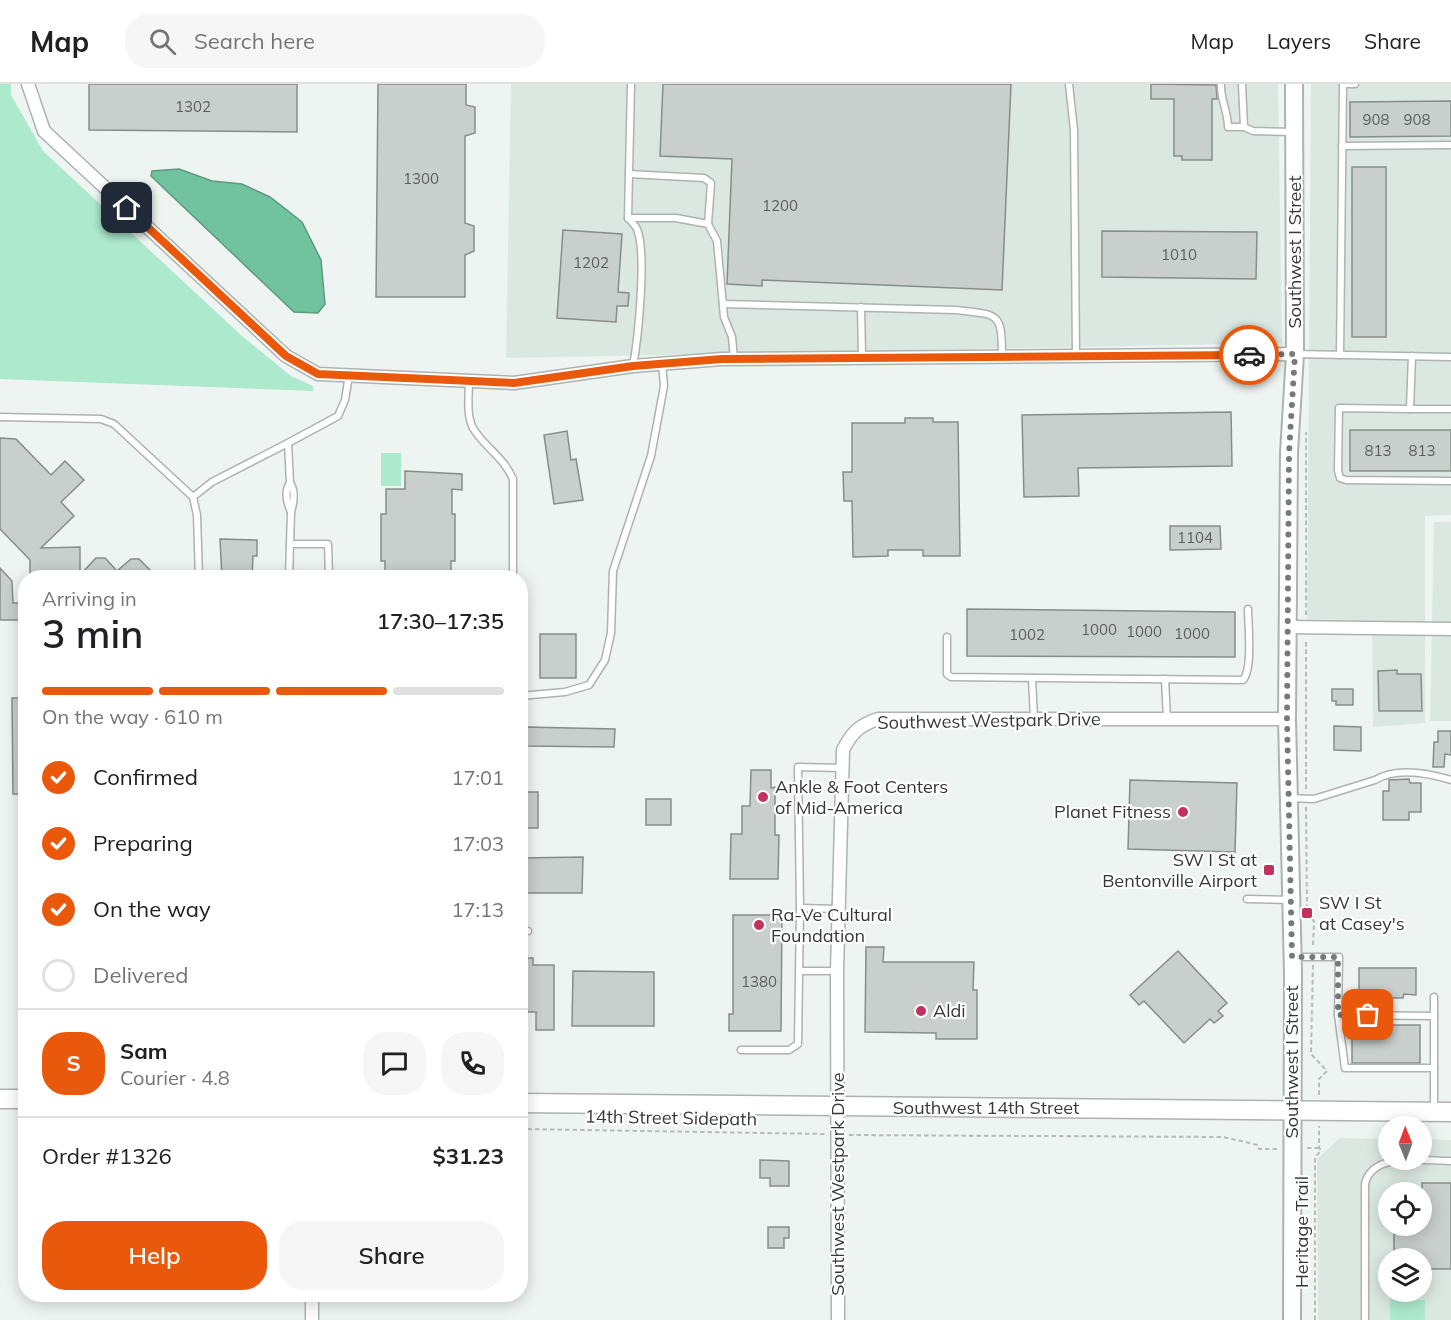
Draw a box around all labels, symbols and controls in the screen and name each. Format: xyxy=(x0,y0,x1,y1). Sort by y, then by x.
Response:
search box xyxy=(125,14,545,68)
text: Map xyxy=(30,24,89,59)
icon: search xyxy=(146,25,179,58)
text: Search here xyxy=(194,27,315,55)
text: Map xyxy=(1191,28,1234,54)
text: Layers xyxy=(1267,28,1331,54)
text: Share xyxy=(1364,28,1421,54)
house number: 1302 xyxy=(175,97,211,116)
house number: 908 xyxy=(1362,110,1390,129)
house number: 908 xyxy=(1403,110,1431,129)
house number: 1300 xyxy=(403,169,439,188)
street label: Southwest I Street xyxy=(1283,176,1306,328)
pin xyxy=(101,182,152,233)
icon: home xyxy=(110,191,143,224)
house number: 1200 xyxy=(762,196,798,215)
house number: 1010 xyxy=(1161,245,1197,264)
house number: 1202 xyxy=(573,253,609,272)
courier xyxy=(1219,325,1279,385)
icon: car xyxy=(1233,339,1266,372)
house number: 813 xyxy=(1364,441,1392,460)
house number: 813 xyxy=(1408,441,1436,460)
house number: 1104 xyxy=(1177,528,1213,547)
text: Arriving in xyxy=(42,586,137,611)
text: 17:30–17:35 xyxy=(377,607,504,635)
text: 3 min xyxy=(42,609,143,658)
house number: 1000 xyxy=(1081,620,1117,639)
house number: 1000 xyxy=(1126,622,1162,641)
house number: 1000 xyxy=(1174,624,1210,643)
house number: 1002 xyxy=(1009,625,1045,644)
text: On the way · 610 m xyxy=(42,704,223,729)
street label: Southwest Westpark Drive xyxy=(877,707,1101,734)
icon: check xyxy=(42,761,75,794)
text: Confirmed xyxy=(93,763,198,791)
text: 17:01 xyxy=(451,765,504,790)
place label: Ankle & Foot Centers of Mid-America xyxy=(775,775,948,819)
marker: Ankle & Foot Centers of Mid-America xyxy=(756,790,770,804)
place label: Planet Fitness xyxy=(1054,800,1171,823)
marker: Planet Fitness xyxy=(1176,805,1190,819)
icon: check xyxy=(42,827,75,860)
text: Preparing xyxy=(93,829,193,857)
text: 17:03 xyxy=(451,831,504,856)
place label: SW I St at Bentonville Airport xyxy=(1102,848,1257,892)
marker: SW I St at Bentonville Airport xyxy=(1262,863,1276,877)
place label: SW I St at Casey's xyxy=(1319,891,1405,935)
icon: check xyxy=(42,893,75,926)
text: On the way xyxy=(93,895,211,923)
text: 17:13 xyxy=(451,897,504,922)
place label: Ra-Ve Cultural Foundation xyxy=(771,903,892,947)
marker: SW I St at Casey's xyxy=(1300,906,1314,920)
marker: Ra-Ve Cultural Foundation xyxy=(752,918,766,932)
text: Delivered xyxy=(93,961,188,989)
house number: 1380 xyxy=(741,972,777,991)
street label: Southwest I Street xyxy=(1280,986,1303,1138)
pin xyxy=(1342,989,1393,1040)
icon: bag xyxy=(1351,998,1384,1031)
place label: Aldi xyxy=(933,999,966,1022)
marker: Aldi xyxy=(914,1004,928,1018)
button: chat xyxy=(363,1032,426,1095)
button: phone xyxy=(441,1032,504,1095)
text: Sam xyxy=(120,1037,168,1065)
text: S xyxy=(66,1049,81,1077)
text: Courier · 4.8 xyxy=(120,1065,230,1090)
street label: Southwest Westpark Drive xyxy=(826,1072,849,1296)
street label: Southwest 14th Street xyxy=(893,1096,1079,1119)
street label: 14th Street Sidepath xyxy=(585,1104,757,1131)
north arrow xyxy=(1378,1116,1432,1170)
map controls xyxy=(1378,1116,1432,1302)
text: Order #1326 xyxy=(42,1142,172,1170)
text: $31.23 xyxy=(433,1142,504,1170)
street label: Heritage Trail xyxy=(1290,1176,1313,1288)
button: locate xyxy=(1378,1182,1432,1236)
button: Help xyxy=(42,1221,267,1290)
button: Share xyxy=(279,1221,504,1290)
button: layers xyxy=(1378,1248,1432,1302)

